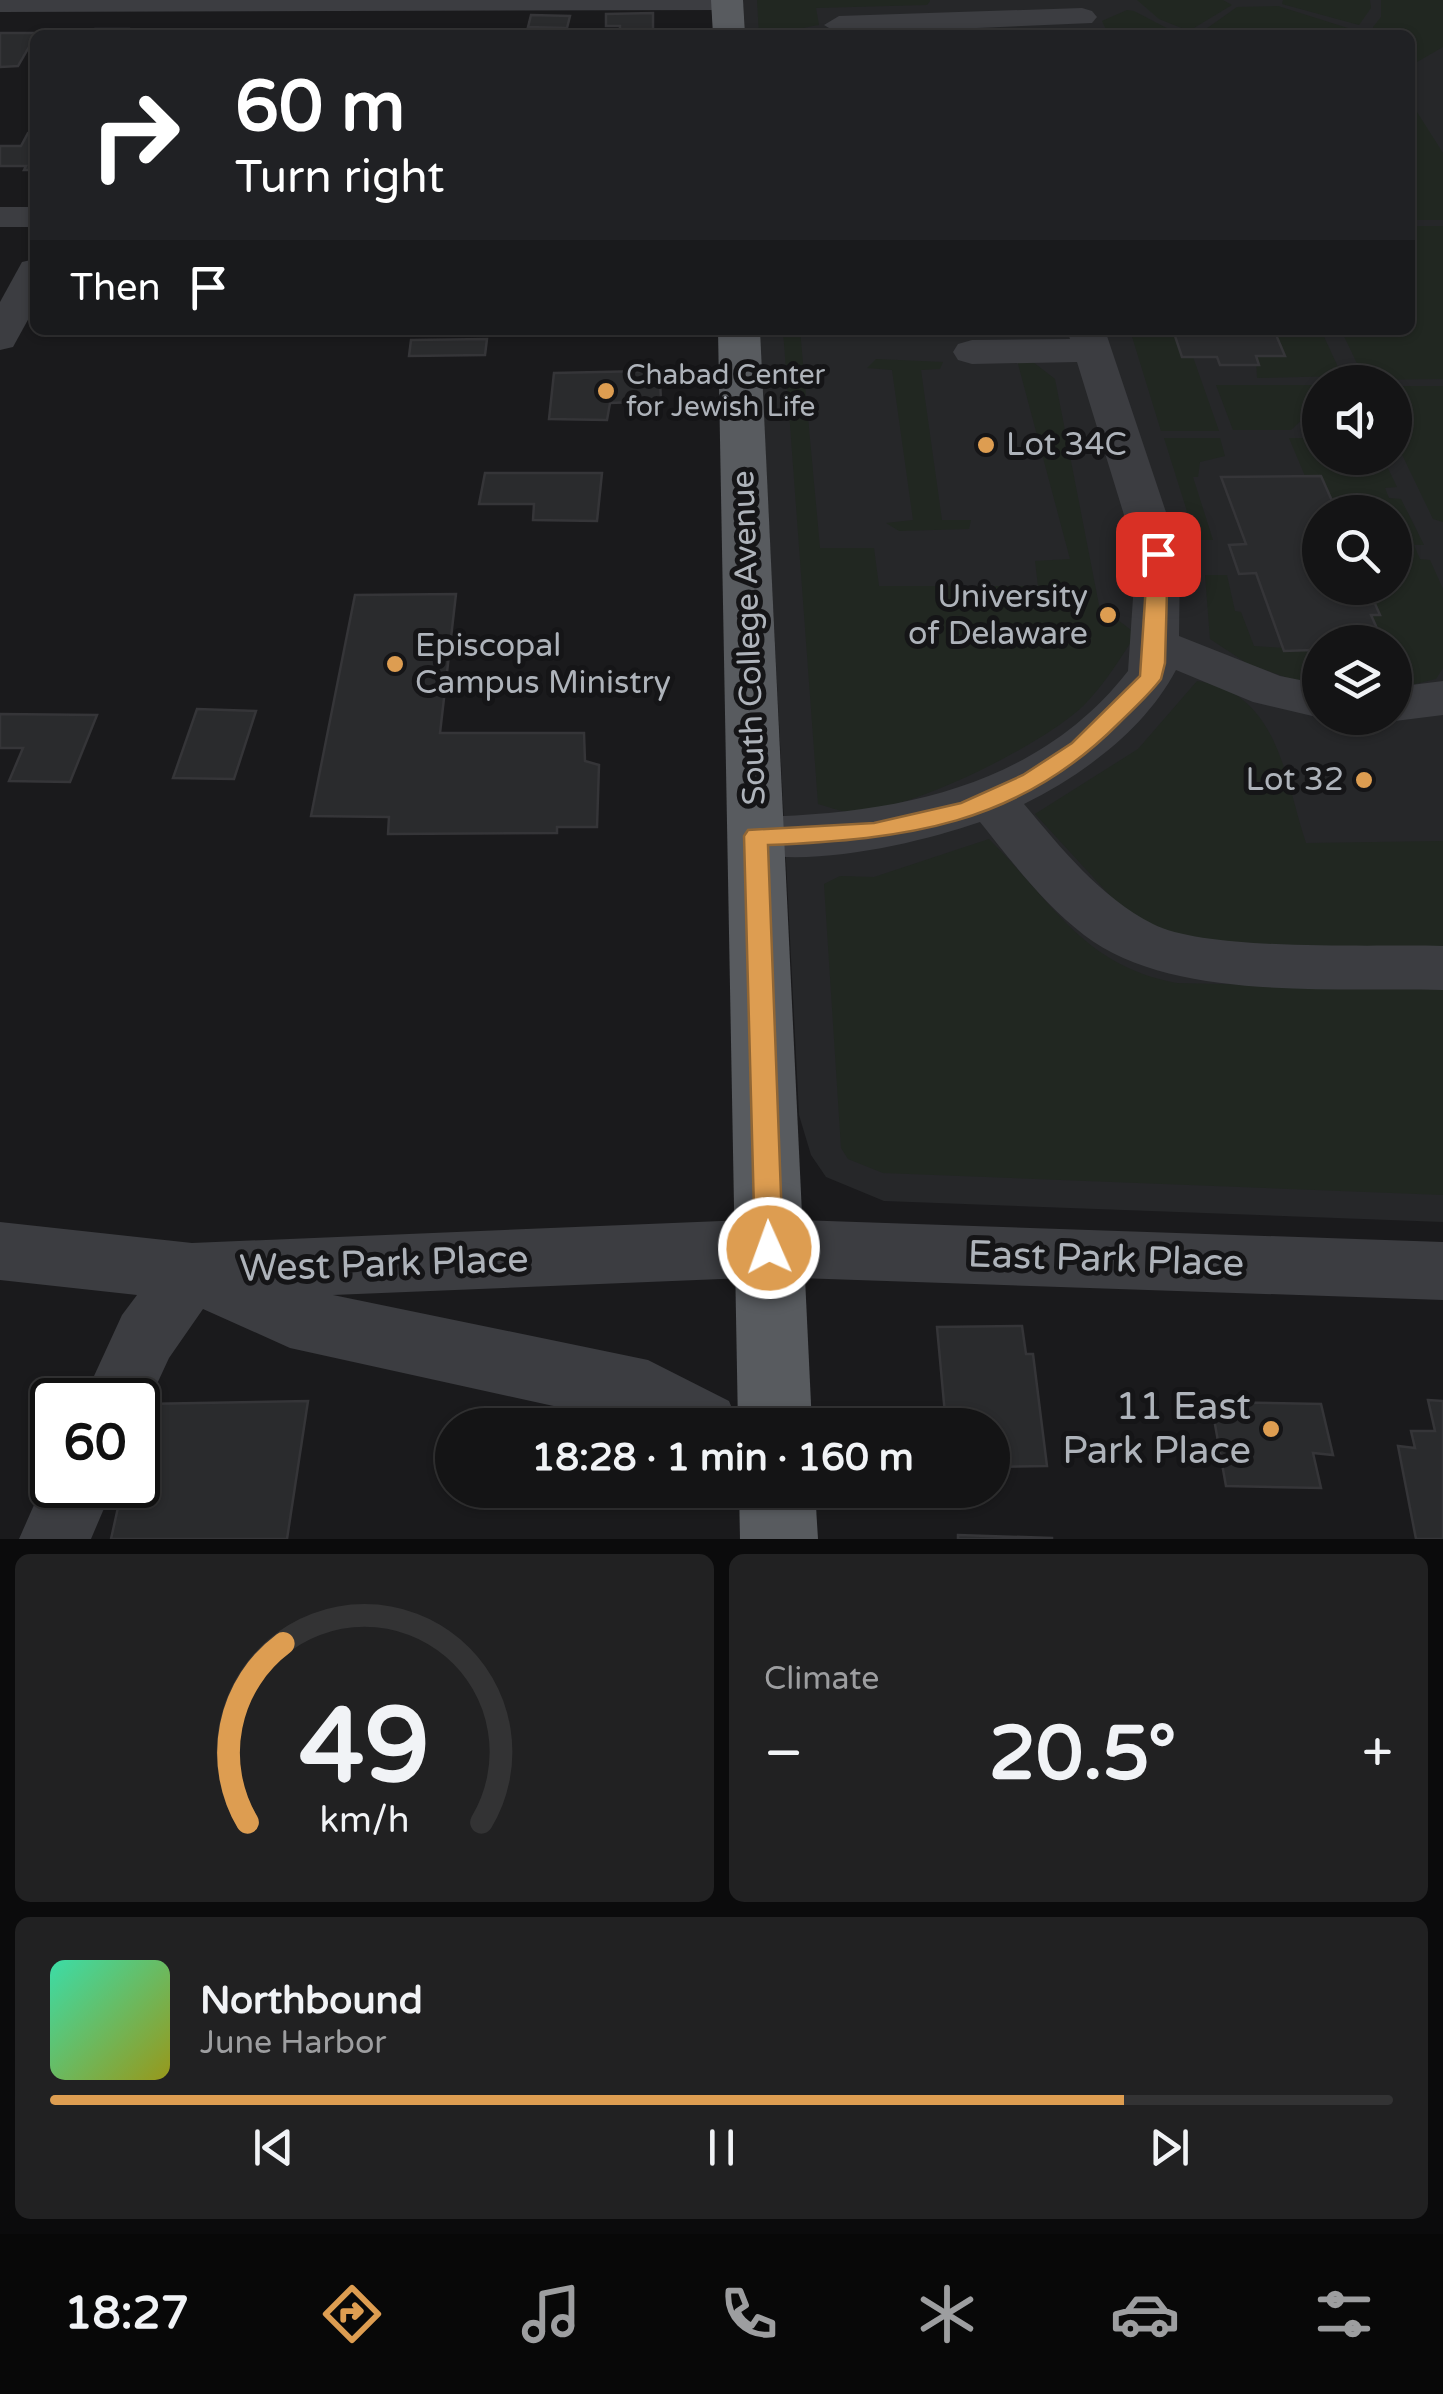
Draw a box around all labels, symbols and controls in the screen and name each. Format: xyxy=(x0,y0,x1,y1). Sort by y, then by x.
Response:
text: 60 m xyxy=(235,66,405,150)
icon: right xyxy=(70,70,200,200)
text: Turn right xyxy=(235,151,444,205)
icon: arrive xyxy=(181,260,236,315)
text: Then xyxy=(70,265,161,311)
place label: Chabad Center for Jewish Life xyxy=(626,358,826,424)
map controls xyxy=(1302,365,1412,735)
button: sound xyxy=(1302,365,1412,475)
marker: Chabad Center for Jewish Life xyxy=(595,380,617,402)
place label: Lot 34C xyxy=(1006,426,1127,464)
marker: Lot 34C xyxy=(975,434,997,456)
street label: South College Avenue xyxy=(724,470,774,806)
button: search xyxy=(1302,495,1412,605)
pin xyxy=(1116,512,1201,597)
icon: arrive xyxy=(1131,527,1186,582)
place label: University of Delaware xyxy=(908,578,1088,653)
marker: University of Delaware xyxy=(1097,604,1119,626)
button: layers xyxy=(1302,625,1412,735)
place label: Episcopal Campus Ministry xyxy=(415,627,671,702)
marker: Episcopal Campus Ministry xyxy=(384,653,406,675)
place label: Lot 32 xyxy=(1246,761,1344,799)
marker: Lot 32 xyxy=(1353,769,1375,791)
position arrow xyxy=(717,1196,821,1300)
street label: East Park Place xyxy=(967,1231,1245,1287)
street label: West Park Place xyxy=(239,1236,529,1292)
speed limit sign: 60 xyxy=(30,1378,160,1508)
place label: 11 East Park Place xyxy=(1062,1384,1251,1474)
marker: 11 East Park Place xyxy=(1260,1418,1282,1440)
text: 18:28 · 1 min · 160 m xyxy=(531,1435,914,1481)
text: Climate xyxy=(764,1660,879,1698)
text: 49 xyxy=(299,1685,430,1810)
text: 20.5° xyxy=(989,1709,1176,1799)
text: − xyxy=(764,1721,803,1787)
text: + xyxy=(1362,1721,1393,1787)
text: km/h xyxy=(320,1799,409,1842)
text: Northbound xyxy=(200,1978,423,2024)
text: June Harbor xyxy=(200,2024,387,2062)
icon: previous xyxy=(246,2120,301,2175)
icon: pause xyxy=(694,2120,749,2175)
icon: next xyxy=(1142,2120,1197,2175)
icon: directions xyxy=(317,2279,387,2349)
icon: music xyxy=(516,2279,586,2349)
icon: phone xyxy=(714,2279,784,2349)
icon: climate xyxy=(912,2279,982,2349)
icon: car xyxy=(1110,2279,1180,2349)
icon: filters xyxy=(1309,2279,1379,2349)
text: 18:27 xyxy=(64,2287,189,2341)

